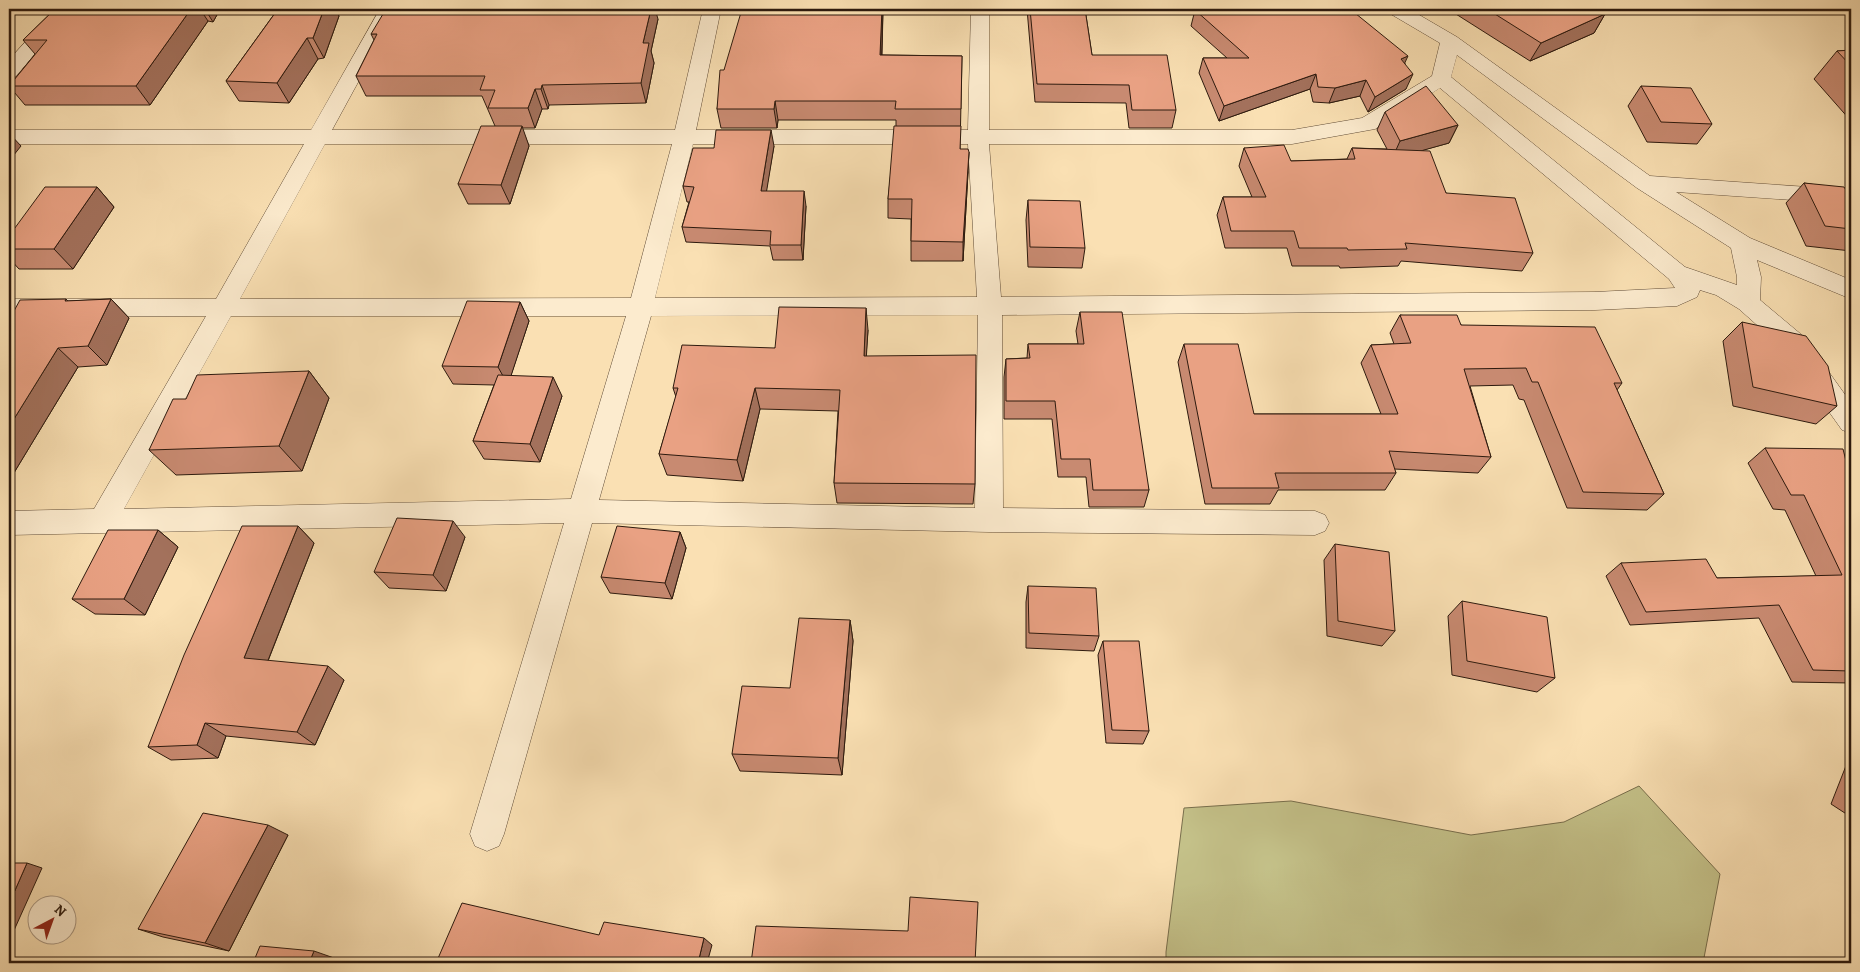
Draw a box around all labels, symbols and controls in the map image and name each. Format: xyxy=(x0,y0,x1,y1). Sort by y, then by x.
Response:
north arrow xyxy=(28,894,78,944)
text: N xyxy=(50,900,70,921)

